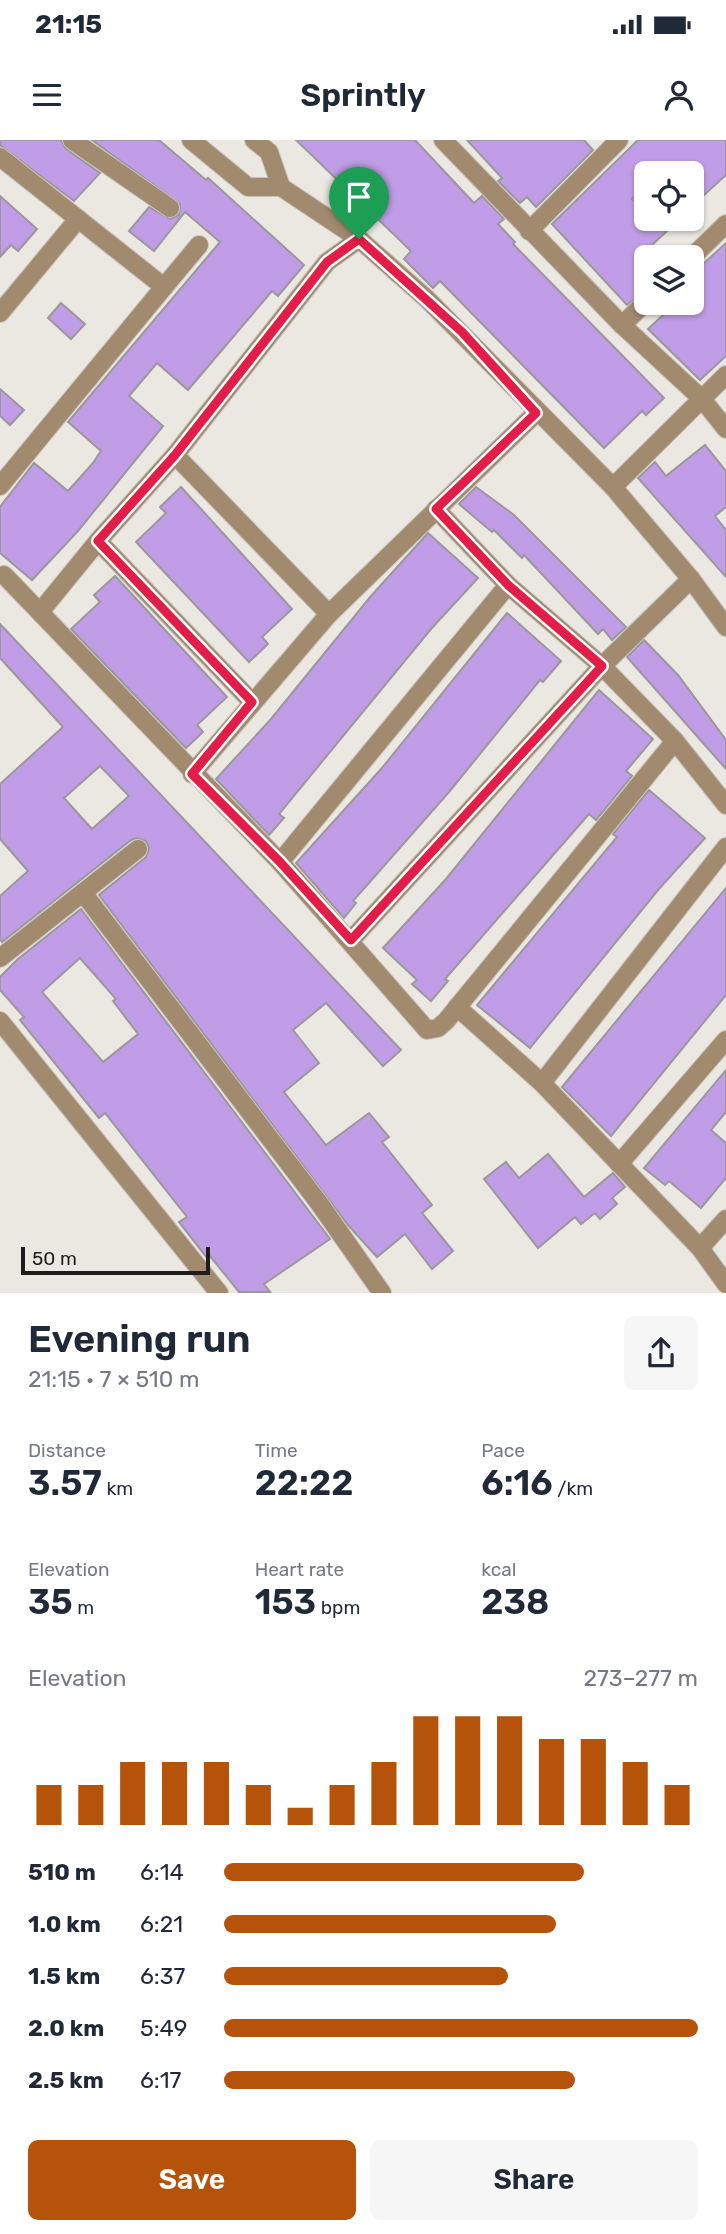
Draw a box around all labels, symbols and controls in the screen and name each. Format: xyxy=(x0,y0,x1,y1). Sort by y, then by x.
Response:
text: 21:15 xyxy=(35,9,102,40)
icon: menu xyxy=(28,76,66,114)
text: Sprintly xyxy=(300,76,426,114)
icon: person xyxy=(660,76,698,114)
map controls xyxy=(634,161,704,315)
button: locate xyxy=(634,161,704,231)
pin xyxy=(329,167,389,239)
icon: arrive xyxy=(340,178,378,216)
button: layers xyxy=(634,245,704,315)
scale bar xyxy=(21,1244,210,1275)
text: 50 m xyxy=(32,1247,77,1270)
text: Evening run xyxy=(28,1316,251,1362)
button: share xyxy=(624,1316,698,1390)
text: 21:15 · 7 × 510 m xyxy=(28,1365,199,1393)
text: Distance xyxy=(28,1439,106,1462)
text: Time xyxy=(255,1439,298,1462)
text: Pace xyxy=(481,1439,525,1462)
text: 3.57 xyxy=(28,1462,102,1504)
text: 22:22 xyxy=(255,1462,353,1504)
text: 6:16 xyxy=(481,1462,553,1504)
text: km xyxy=(102,1477,133,1500)
text: /km xyxy=(553,1477,593,1500)
text: Elevation xyxy=(28,1558,109,1581)
text: Heart rate xyxy=(255,1558,344,1581)
text: kcal xyxy=(481,1558,516,1581)
text: 35 xyxy=(28,1581,73,1623)
text: 153 xyxy=(255,1581,316,1623)
text: 238 xyxy=(481,1581,549,1623)
text: m xyxy=(73,1596,94,1619)
text: bpm xyxy=(316,1596,360,1619)
text: Elevation xyxy=(28,1664,127,1692)
text: 273–277 m xyxy=(583,1664,698,1692)
text: 510 m xyxy=(28,1858,96,1886)
text: 6:14 xyxy=(140,1858,184,1886)
text: 1.0 km xyxy=(28,1910,101,1938)
text: 6:21 xyxy=(140,1910,183,1938)
text: 1.5 km xyxy=(28,1962,100,1990)
text: 6:37 xyxy=(140,1962,185,1990)
text: 2.0 km xyxy=(28,2014,104,2042)
text: 5:49 xyxy=(140,2014,187,2042)
text: 2.5 km xyxy=(28,2066,104,2094)
text: 6:17 xyxy=(140,2066,181,2094)
button: Save xyxy=(28,2140,356,2220)
button: Share xyxy=(370,2140,698,2220)

